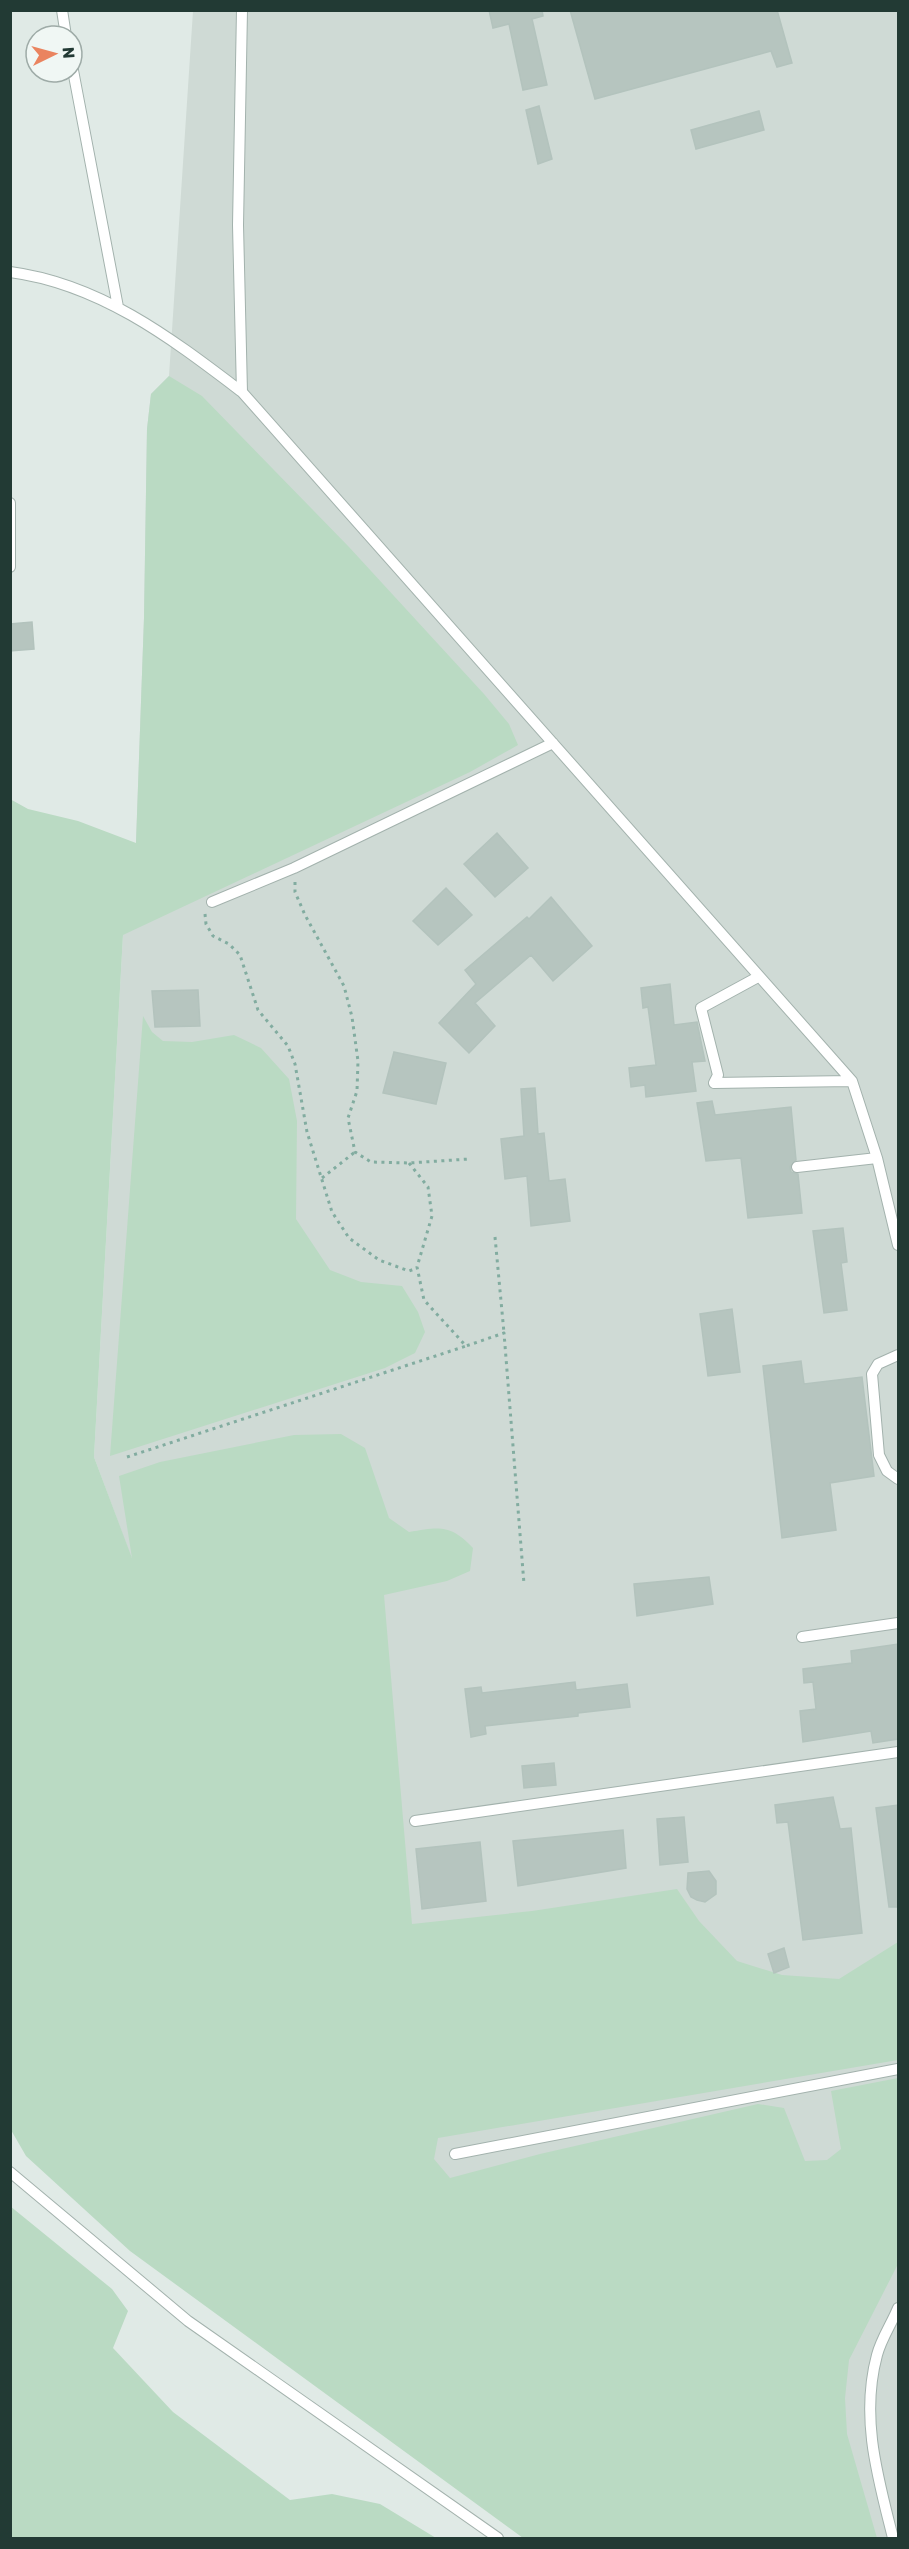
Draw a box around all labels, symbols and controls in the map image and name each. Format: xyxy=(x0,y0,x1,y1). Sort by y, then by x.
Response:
north arrow xyxy=(24,24,84,84)
text: N xyxy=(58,46,78,59)

